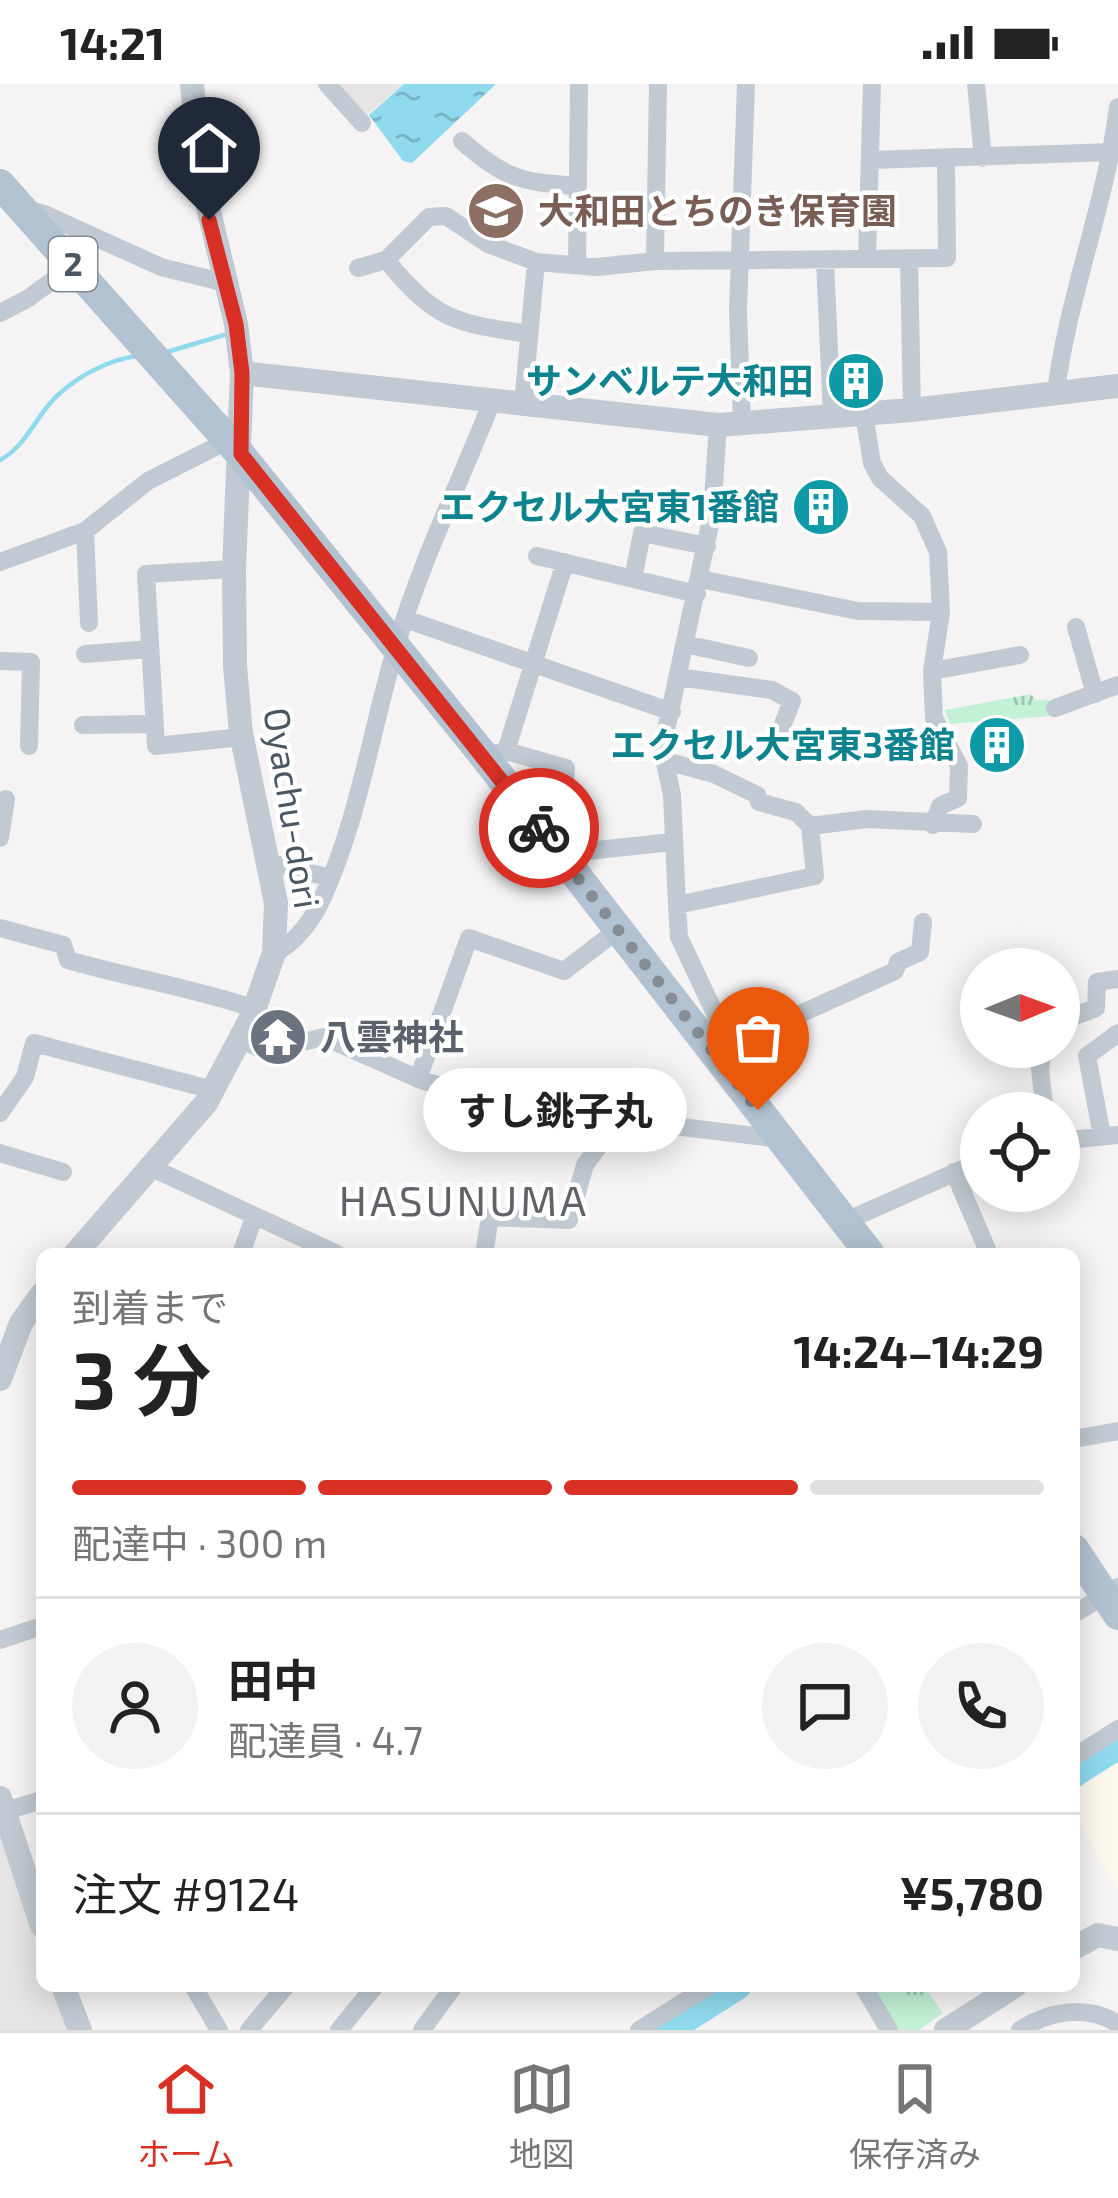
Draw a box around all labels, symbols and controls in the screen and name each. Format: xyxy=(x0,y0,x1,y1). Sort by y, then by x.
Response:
text: 14:21 xyxy=(60,15,165,69)
pin xyxy=(158,97,260,220)
icon: home xyxy=(176,115,242,181)
school or university icon: 大和田とちのき保育園 xyxy=(465,180,527,242)
place label: 大和田とちのき保育園 xyxy=(538,188,897,231)
road number: 2 xyxy=(49,237,97,291)
building icon: サンベルテ大和田 xyxy=(825,350,887,412)
place label: サンベルテ大和田 xyxy=(526,358,814,401)
building icon: エクセル大宮東1番館 xyxy=(790,476,852,538)
place label: エクセル大宮東1番館 xyxy=(439,484,779,527)
street label: Oyachu-dori xyxy=(256,704,331,911)
building icon: エクセル大宮東3番館 xyxy=(966,714,1028,776)
place label: エクセル大宮東3番館 xyxy=(611,722,955,765)
courier xyxy=(479,768,599,888)
icon: bike xyxy=(506,795,572,861)
north arrow xyxy=(960,948,1080,1068)
map controls xyxy=(960,948,1080,1212)
pin xyxy=(707,987,809,1110)
icon: bag xyxy=(725,1005,791,1071)
temple icon: 八雲神社 xyxy=(247,1006,309,1068)
place label: 八雲神社 xyxy=(320,1014,464,1057)
callout: すし銚子丸 xyxy=(422,1068,686,1152)
text: すし銚子丸 xyxy=(457,1086,653,1133)
button: locate xyxy=(960,1092,1080,1212)
district label: HASUNUMA xyxy=(339,1174,589,1224)
text: 到着まで xyxy=(72,1283,228,1330)
text: 14:24–14:29 xyxy=(793,1323,1044,1377)
text: 3 分 xyxy=(72,1331,211,1425)
text: 配達中 · 300 m xyxy=(72,1519,327,1566)
button: person xyxy=(72,1643,198,1769)
button: chat xyxy=(762,1643,888,1769)
button: phone xyxy=(918,1643,1044,1769)
text: 田中 xyxy=(228,1652,318,1706)
text: 配達員 · 4.7 xyxy=(228,1716,423,1763)
text: ¥5,780 xyxy=(900,1865,1044,1919)
text: 注文 #9124 xyxy=(72,1866,299,1920)
tab: ホーム xyxy=(137,2056,235,2176)
tab: 地図 xyxy=(509,2056,575,2176)
tab: 保存済み xyxy=(849,2056,981,2176)

